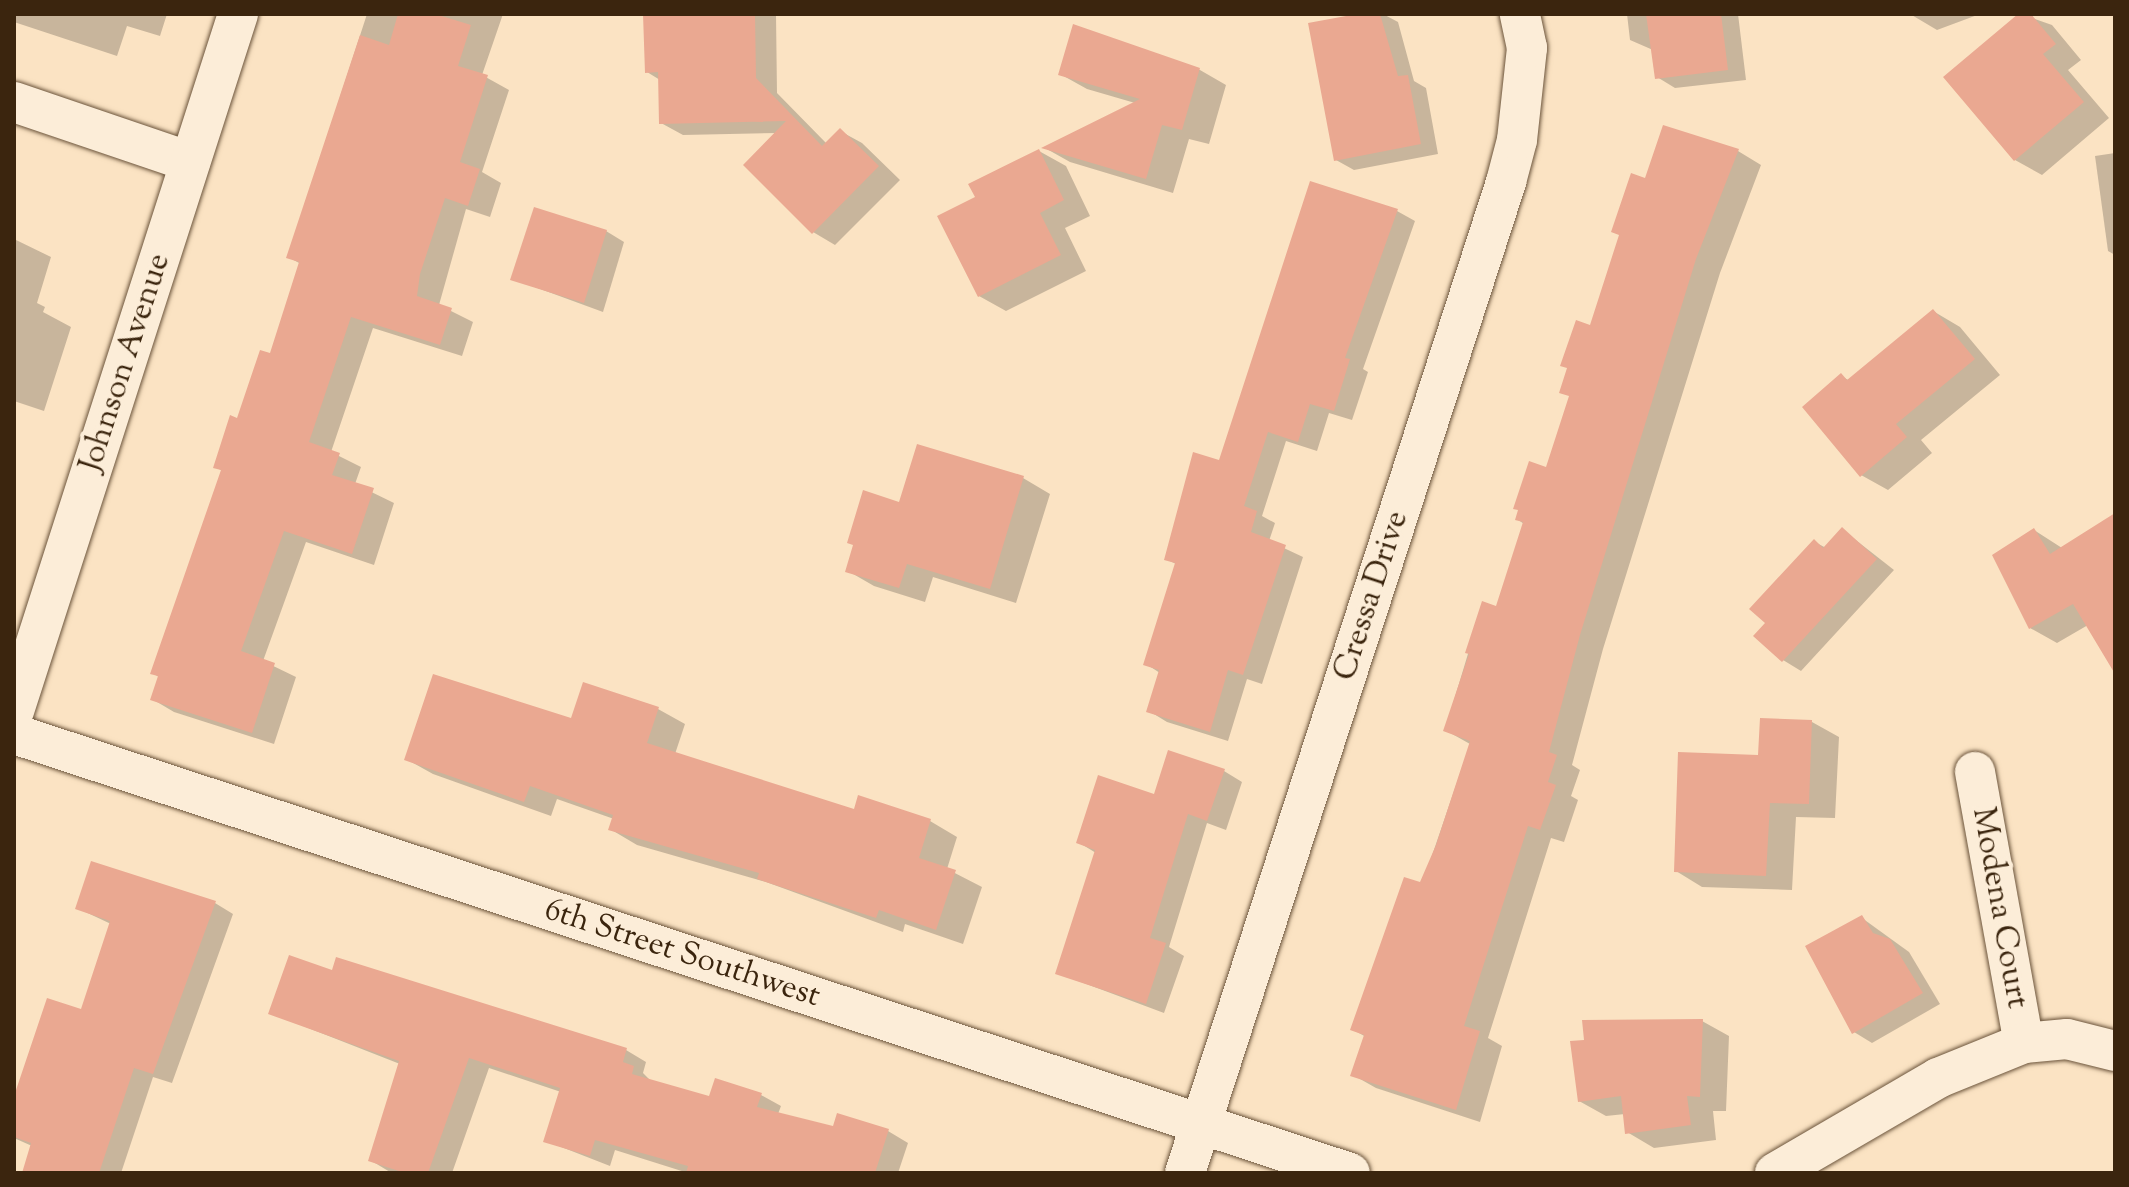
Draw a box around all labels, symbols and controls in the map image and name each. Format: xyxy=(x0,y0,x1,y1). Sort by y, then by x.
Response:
street label: Johnson Avenue xyxy=(73,249,179,477)
street label: Cressa Drive xyxy=(1327,506,1417,686)
street label: Modena Court xyxy=(1962,805,2036,1011)
street label: 6th Street Southwest xyxy=(539,891,825,1017)

